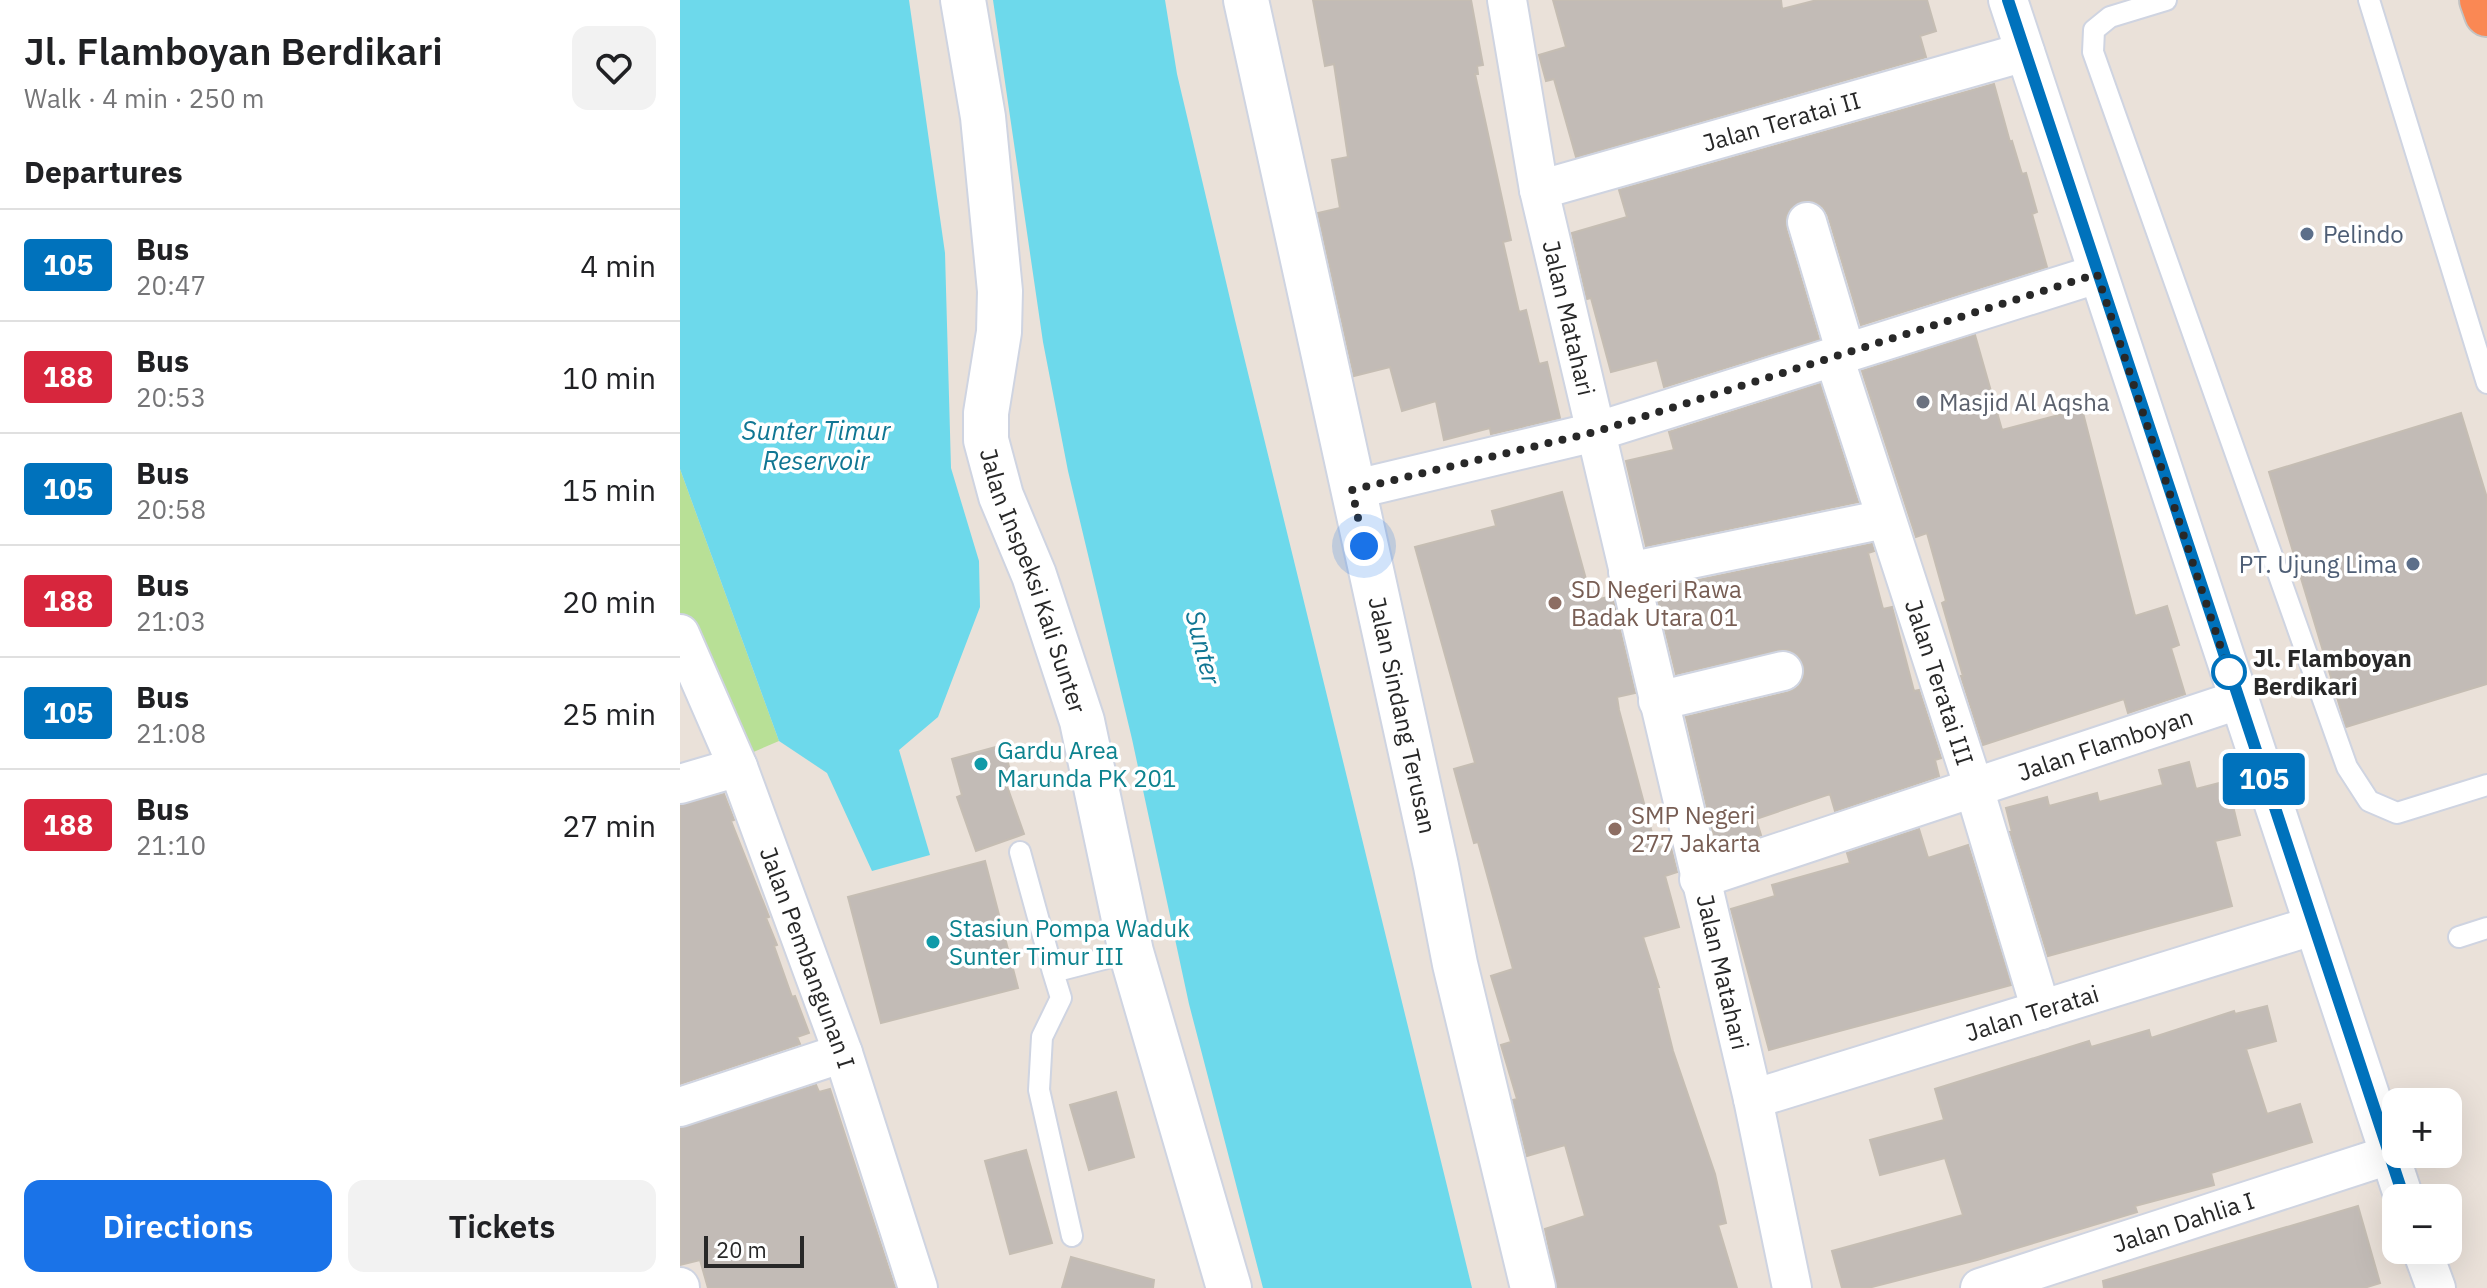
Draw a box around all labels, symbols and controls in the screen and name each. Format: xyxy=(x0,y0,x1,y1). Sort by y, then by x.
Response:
text: Jl. Flamboyan Berdikari xyxy=(24,26,443,75)
button: heart xyxy=(572,26,656,110)
text: Walk · 4 min · 250 m xyxy=(24,81,264,115)
street label: Jalan Teratai II xyxy=(1699,84,1864,159)
text: Departures xyxy=(24,152,183,191)
place label: Pelindo xyxy=(2323,218,2404,250)
marker: Pelindo xyxy=(2298,225,2316,243)
text: Bus xyxy=(136,229,189,268)
street label: Jalan Matahari xyxy=(1535,237,1603,399)
text: 105 xyxy=(43,246,93,283)
text: 4 min xyxy=(580,246,656,285)
text: 20:47 xyxy=(136,268,206,302)
text: Bus xyxy=(136,341,189,380)
text: 188 xyxy=(43,358,93,395)
text: 10 min xyxy=(562,358,656,397)
text: 20:53 xyxy=(136,380,206,414)
place label: Masjid Al Aqsha xyxy=(1939,386,2110,418)
marker: Masjid Al Aqsha xyxy=(1914,393,1932,411)
water label: Sunter Timur Reservoir xyxy=(742,413,892,477)
street label: Jalan Inspeksi Kali Sunter xyxy=(973,444,1094,717)
text: Bus xyxy=(136,453,189,492)
text: 105 xyxy=(43,470,93,507)
text: 15 min xyxy=(562,470,656,509)
text: 20:58 xyxy=(136,492,206,526)
your location xyxy=(1344,526,1384,566)
place label: PT. Ujung Lima xyxy=(2239,548,2397,580)
marker: PT. Ujung Lima xyxy=(2404,555,2422,573)
text: Bus xyxy=(136,565,189,604)
place label: SD Negeri Rawa Badak Utara 01 xyxy=(1571,573,1742,633)
text: 188 xyxy=(43,582,93,619)
text: 20 min xyxy=(562,582,656,621)
street label: Jalan Sindang Terusan xyxy=(1361,593,1444,837)
marker: SD Negeri Rawa Badak Utara 01 xyxy=(1546,594,1564,612)
street label: Jalan Teratai III xyxy=(1898,595,1982,769)
text: 21:03 xyxy=(136,604,206,638)
water label: Sunter xyxy=(1178,606,1230,689)
place label: Jl. Flamboyan Berdikari xyxy=(2253,642,2412,702)
marker: Jl. Flamboyan Berdikari xyxy=(2212,655,2246,689)
text: Bus xyxy=(136,677,189,716)
text: 105 xyxy=(43,694,93,731)
text: 25 min xyxy=(562,694,656,733)
street label: Jalan Flamboyan xyxy=(2013,700,2197,788)
text: 21:08 xyxy=(136,716,206,750)
place label: Gardu Area Marunda PK 201 xyxy=(997,734,1176,794)
line badge: 105 xyxy=(2218,753,2310,805)
marker: Gardu Area Marunda PK 201 xyxy=(972,755,990,773)
text: 105 xyxy=(2239,760,2289,797)
text: Bus xyxy=(136,789,189,828)
place label: SMP Negeri 277 Jakarta xyxy=(1631,799,1761,859)
text: 188 xyxy=(43,806,93,843)
text: 27 min xyxy=(562,806,656,845)
marker: SMP Negeri 277 Jakarta xyxy=(1606,820,1624,838)
text: 21:10 xyxy=(136,828,206,862)
street label: Jalan Pembangunan I xyxy=(753,842,863,1072)
street label: Jalan Matahari xyxy=(1689,891,1757,1053)
place label: Stasiun Pompa Waduk Sunter Timur III xyxy=(949,912,1190,972)
marker: Stasiun Pompa Waduk Sunter Timur III xyxy=(924,933,942,951)
street label: Jalan Teratai xyxy=(1961,977,2103,1048)
map controls xyxy=(2382,1088,2462,1264)
button: + xyxy=(2382,1088,2462,1168)
button: Directions xyxy=(24,1180,332,1272)
button: Tickets xyxy=(348,1180,656,1272)
street label: Jalan Dahlia I xyxy=(2109,1184,2258,1260)
button: − xyxy=(2382,1184,2462,1264)
scale bar xyxy=(704,1232,804,1268)
text: 20 m xyxy=(716,1235,767,1264)

